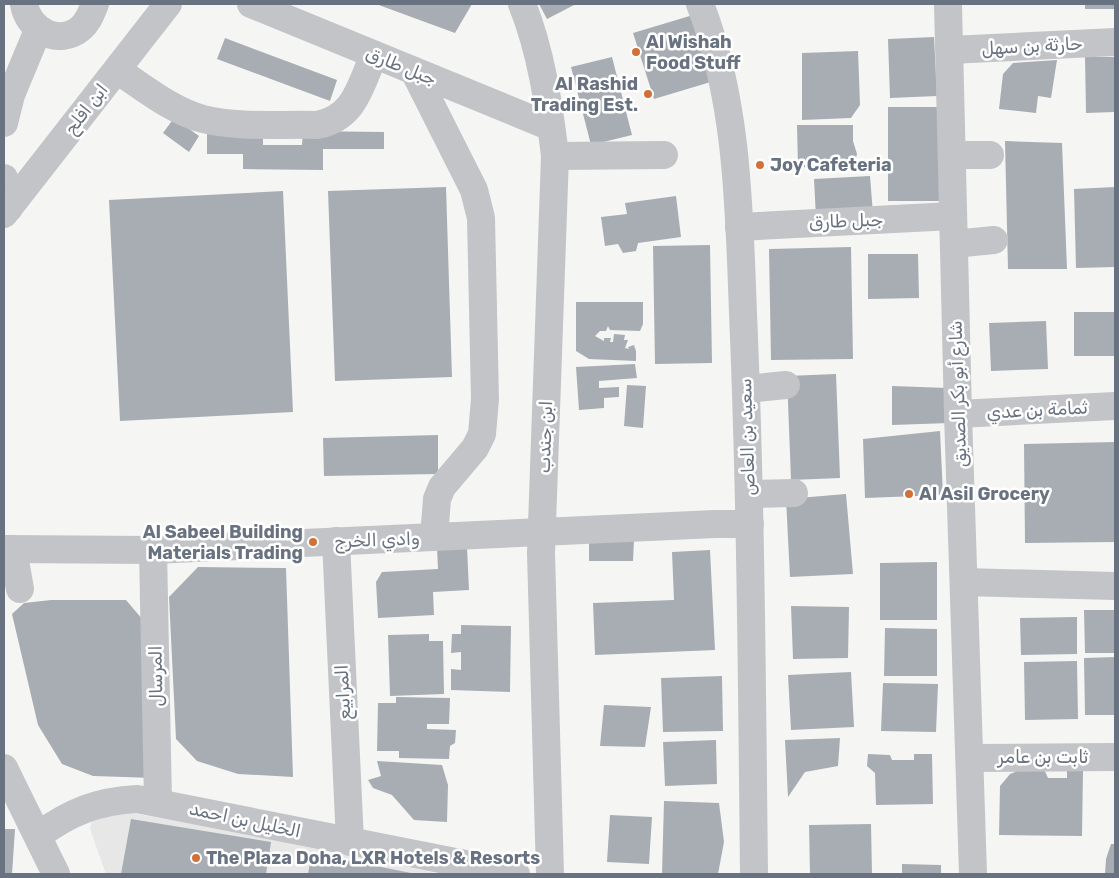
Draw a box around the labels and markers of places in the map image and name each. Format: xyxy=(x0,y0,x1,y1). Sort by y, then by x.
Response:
place label: Al Wishah Food Stuff xyxy=(646,31,741,74)
marker: Al Wishah Food Stuff xyxy=(630,46,642,58)
place label: Al Rashid Trading Est. xyxy=(531,73,638,116)
marker: Al Rashid Trading Est. xyxy=(642,88,654,100)
place label: Joy Cafeteria xyxy=(770,154,892,176)
marker: Joy Cafeteria xyxy=(754,159,766,171)
place label: Al Asil Grocery xyxy=(919,483,1050,505)
marker: Al Asil Grocery xyxy=(903,488,915,500)
place label: Al Sabeel Building Materials Trading xyxy=(143,521,303,564)
marker: Al Sabeel Building Materials Trading xyxy=(307,536,319,548)
place label: The Plaza Doha, LXR Hotels & Resorts xyxy=(206,847,540,869)
marker: The Plaza Doha, LXR Hotels & Resorts xyxy=(190,852,202,864)

